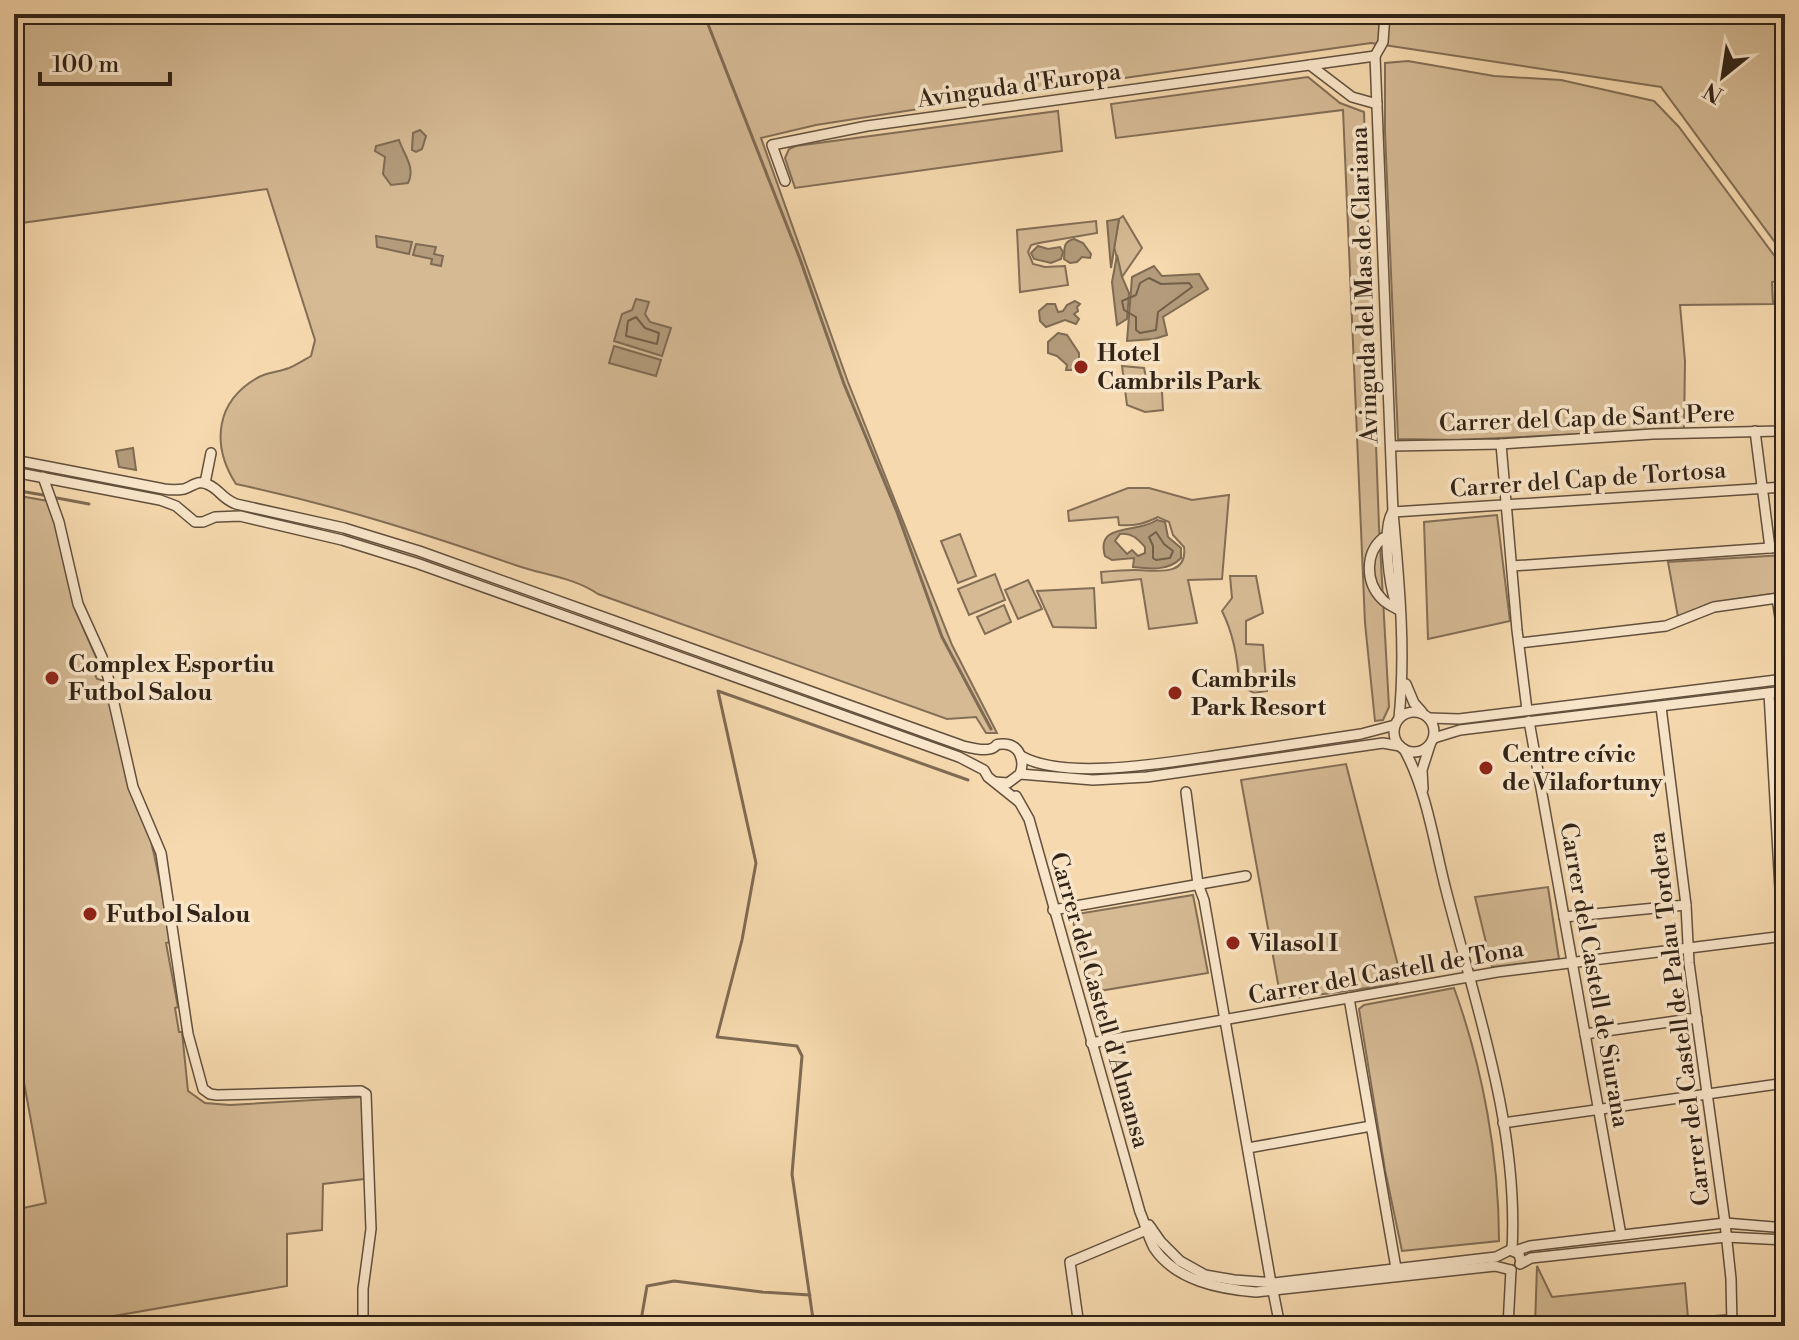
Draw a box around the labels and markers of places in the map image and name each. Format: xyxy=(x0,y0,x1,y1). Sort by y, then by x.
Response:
place label: Hotel Cambrils Park xyxy=(1097,339,1263,397)
marker: Hotel Cambrils Park xyxy=(1072,358,1090,376)
place label: Complex Esportiu Futbol Salou xyxy=(68,650,275,708)
place label: Cambrils Park Resort xyxy=(1191,665,1326,723)
marker: Complex Esportiu Futbol Salou xyxy=(43,669,61,687)
marker: Cambrils Park Resort xyxy=(1166,684,1184,702)
place label: Centre cívic de Vilafortuny xyxy=(1502,740,1664,798)
marker: Centre cívic de Vilafortuny xyxy=(1477,759,1495,777)
place label: Futbol Salou xyxy=(106,900,250,930)
marker: Futbol Salou xyxy=(81,905,99,923)
place label: Vilasol I xyxy=(1248,929,1338,959)
marker: Vilasol I xyxy=(1224,934,1242,952)

